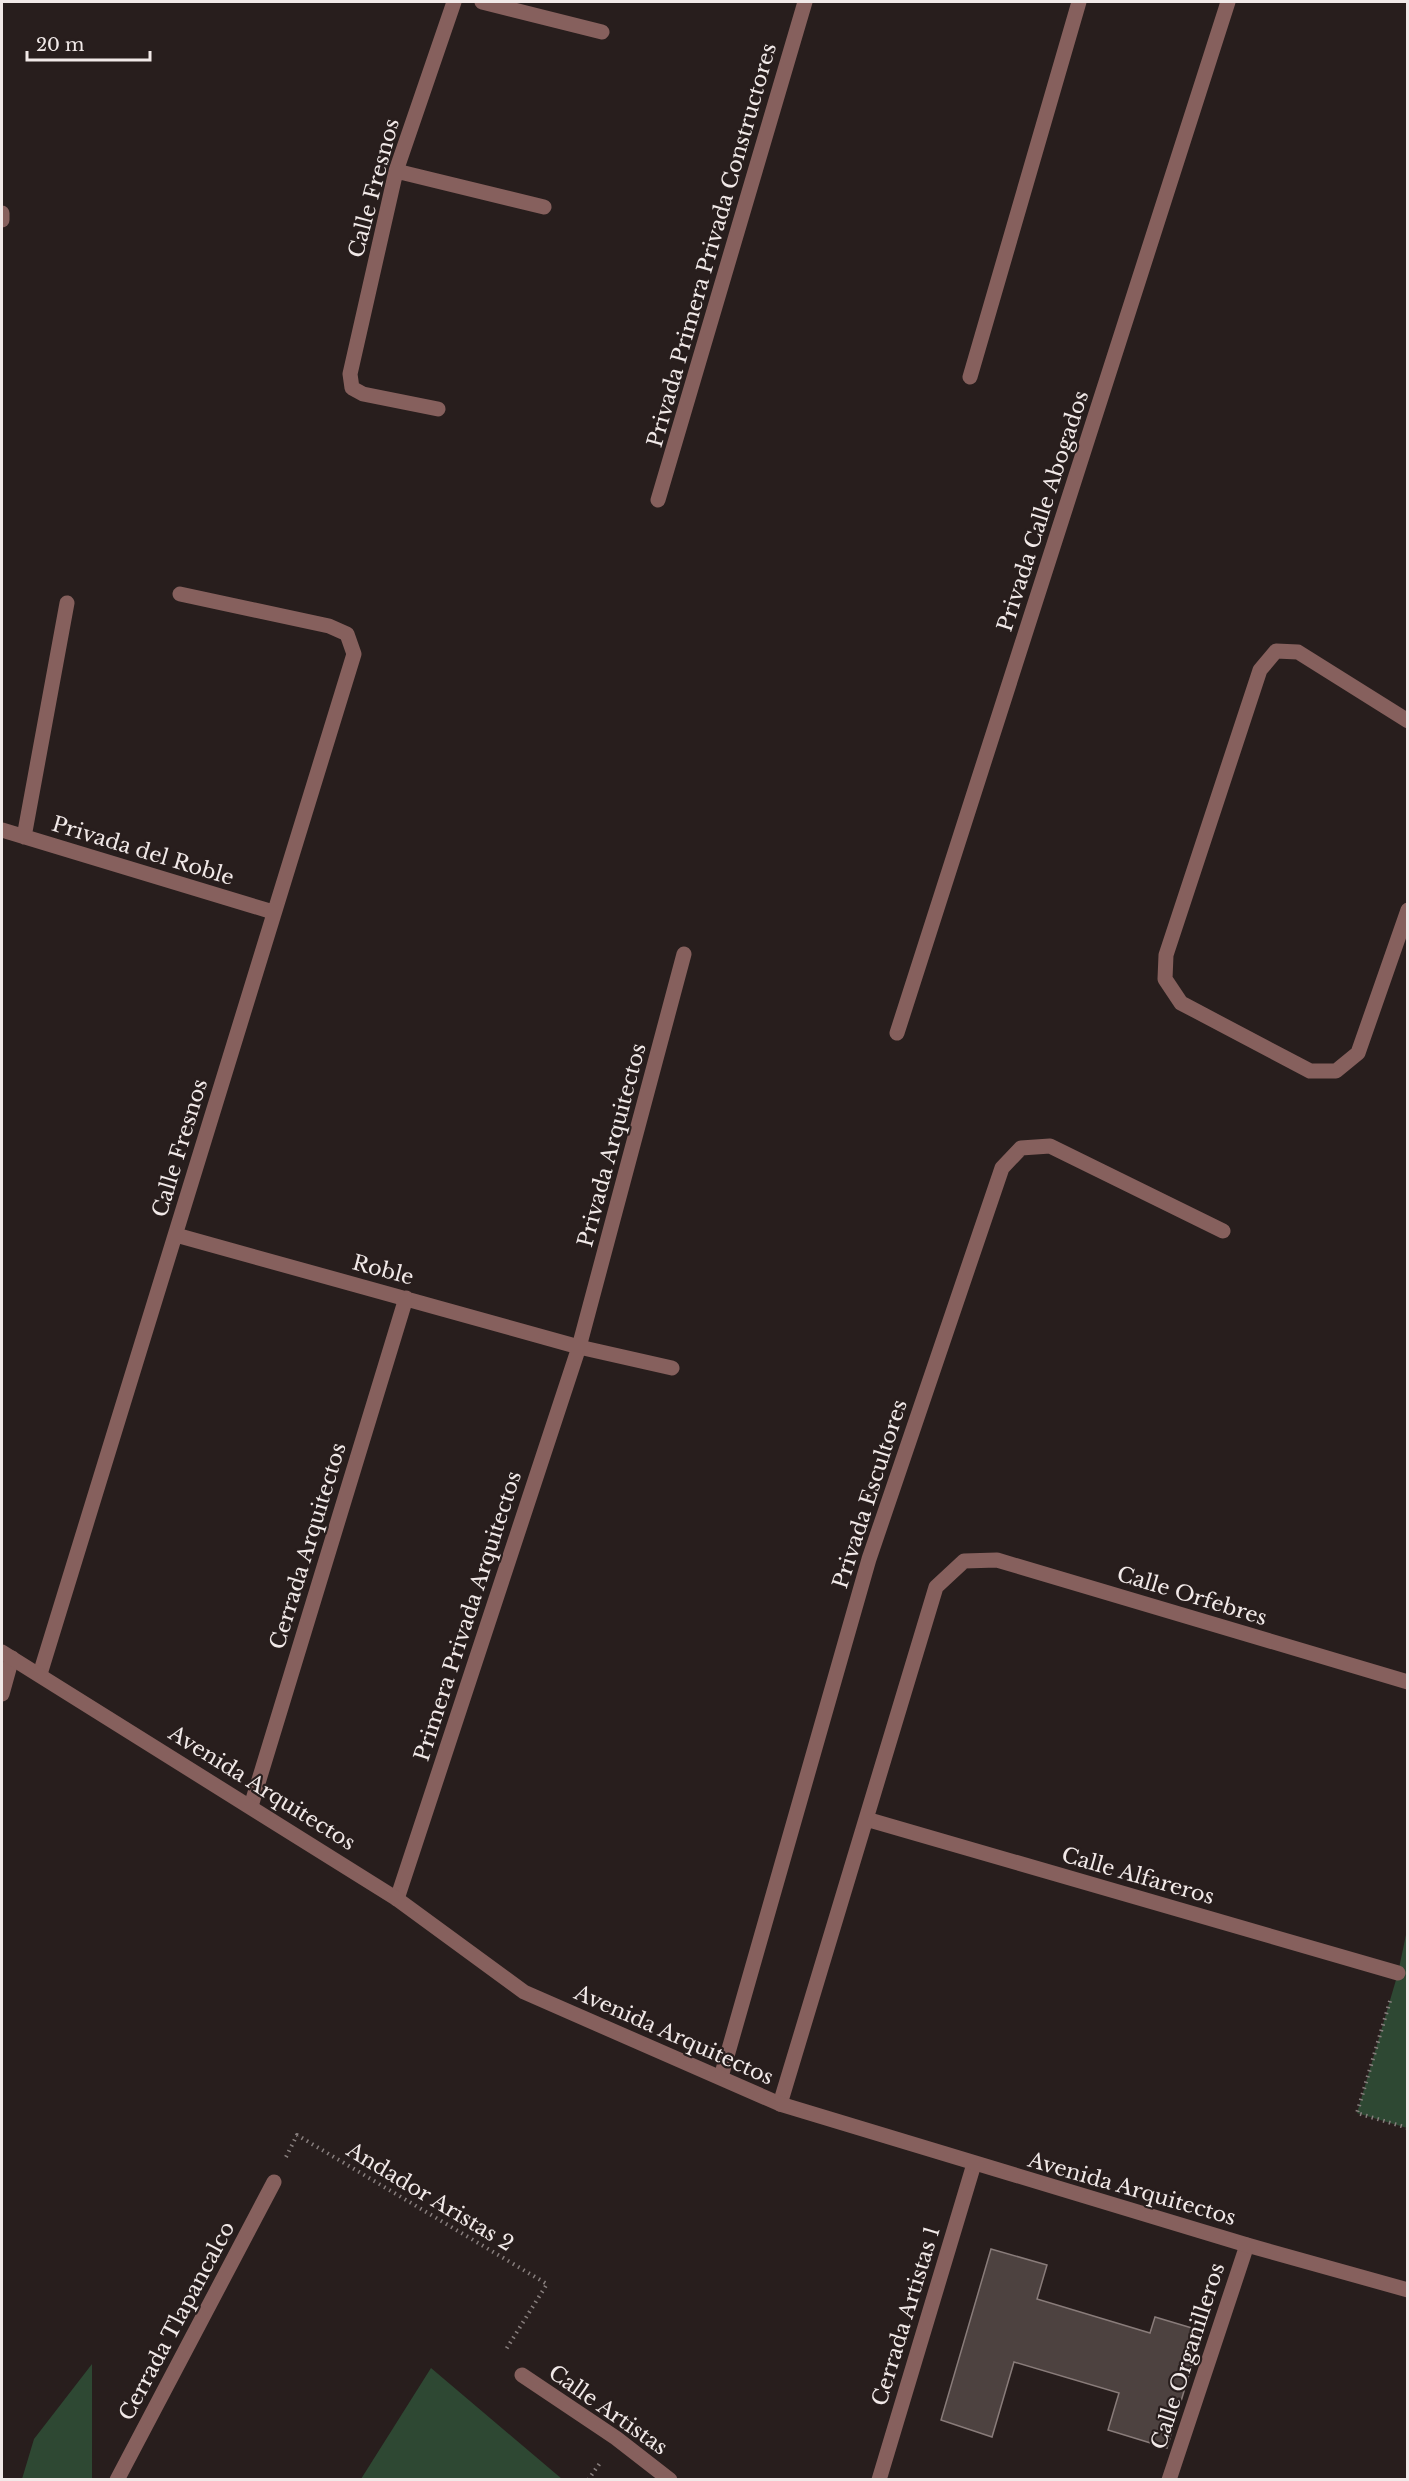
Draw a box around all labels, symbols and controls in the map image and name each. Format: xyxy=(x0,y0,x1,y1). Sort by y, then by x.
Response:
scale bar xyxy=(27,24,150,62)
text: 20 m xyxy=(36,34,84,56)
street label: Privada Primera Privada Constructores xyxy=(642,40,782,450)
street label: Calle Fresnos xyxy=(343,115,405,261)
street label: Privada Calle Abogados xyxy=(992,387,1094,635)
street label: Privada del Roble xyxy=(49,811,237,891)
street label: Privada Arquitectos xyxy=(572,1040,652,1250)
street label: Calle Fresnos xyxy=(147,1076,213,1220)
street label: Roble xyxy=(349,1249,417,1291)
street label: Privada Escultores xyxy=(827,1396,913,1592)
street label: Cerrada Arquitectos xyxy=(264,1440,352,1652)
street label: Primera Privada Arquitectos xyxy=(409,1468,527,1764)
street label: Calle Orfebres xyxy=(1114,1561,1270,1631)
street label: Avenida Arquitectos xyxy=(163,1719,360,1856)
street label: Calle Alfareros xyxy=(1059,1842,1217,1910)
street label: Avenida Arquitectos xyxy=(570,1979,778,2091)
street label: Andador Aristas 2 xyxy=(341,2136,518,2257)
street label: Avenida Arquitectos xyxy=(1024,2147,1239,2231)
street label: Cerrada Tlapancalco xyxy=(113,2217,241,2425)
street label: Cerrada Artistas 1 xyxy=(866,2223,946,2409)
street label: Calle Organilleros xyxy=(1146,2259,1230,2453)
street label: Calle Artistas xyxy=(543,2359,673,2461)

